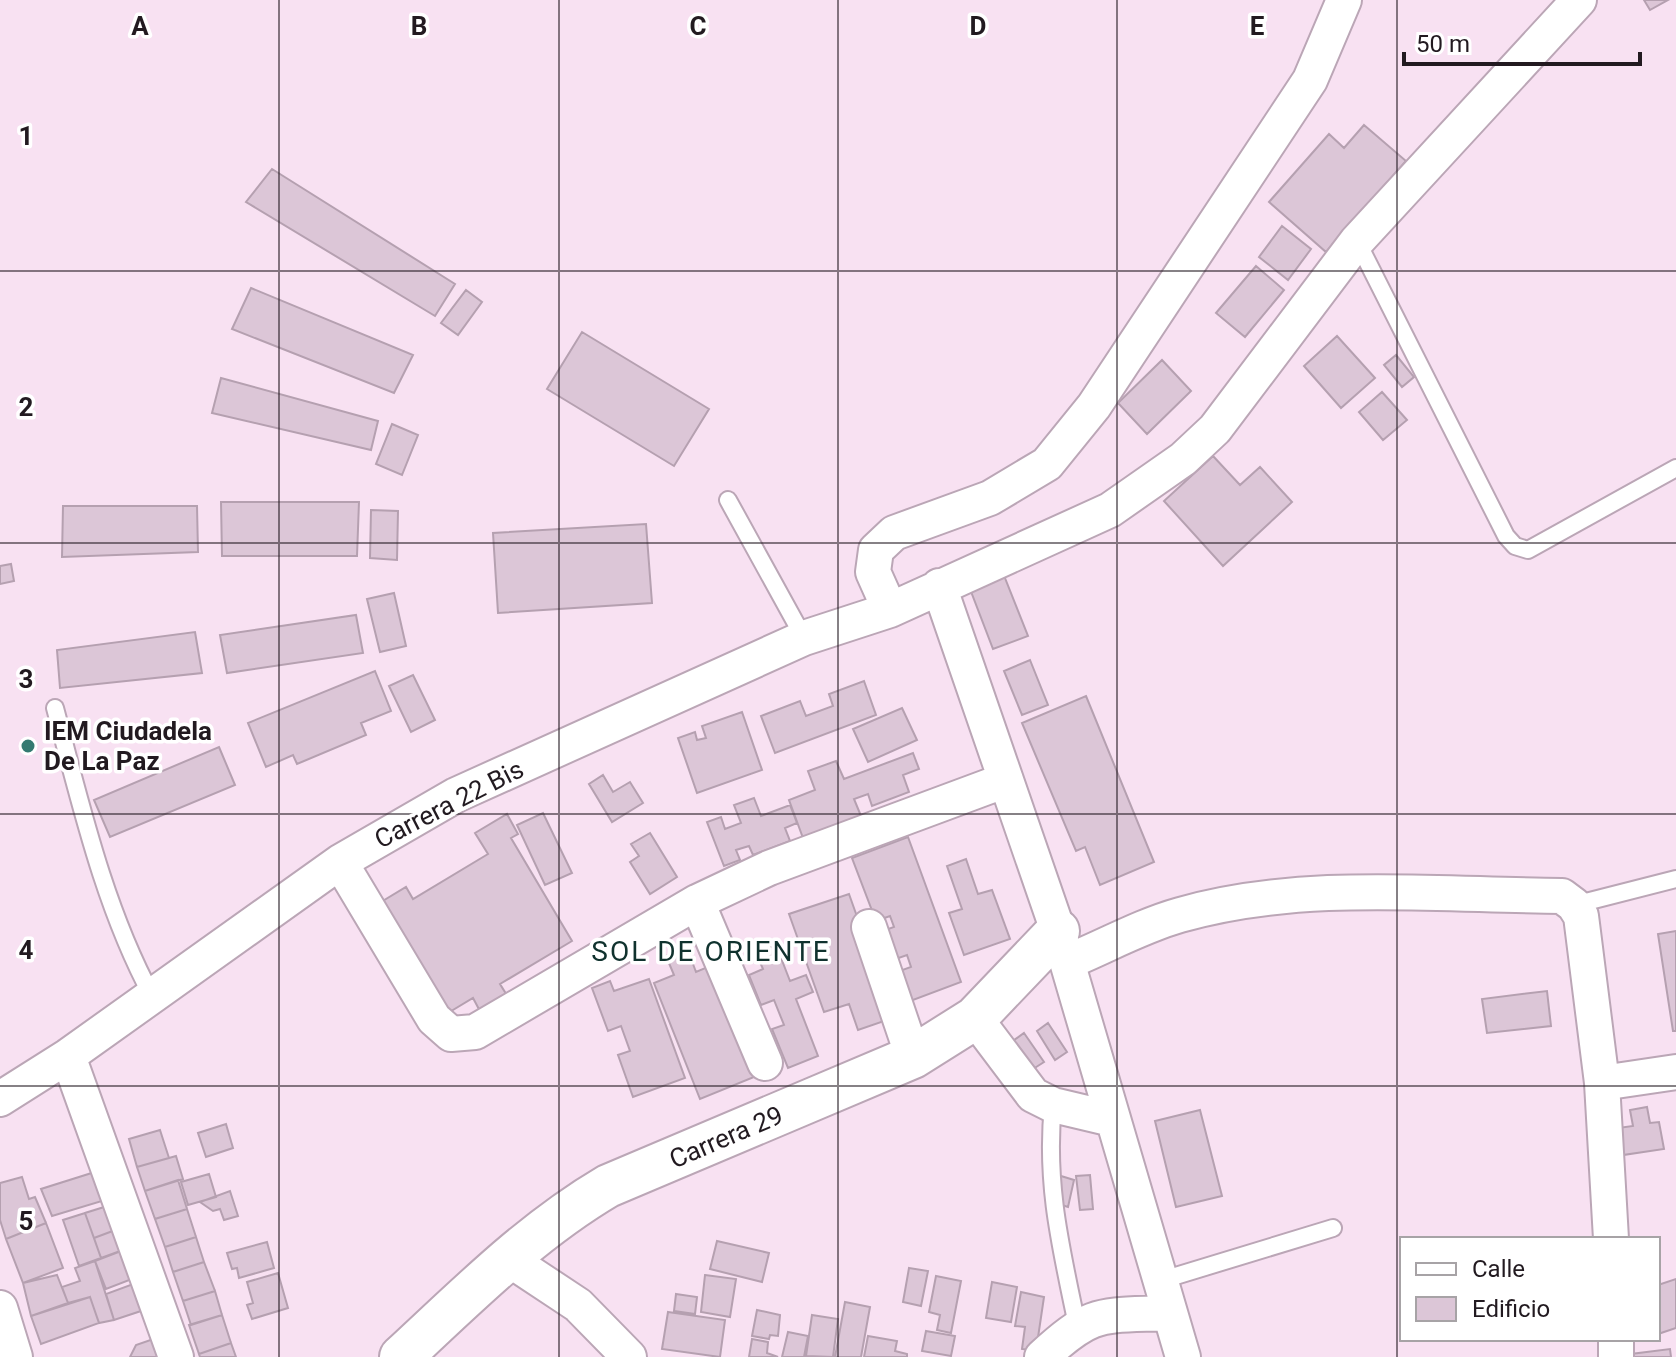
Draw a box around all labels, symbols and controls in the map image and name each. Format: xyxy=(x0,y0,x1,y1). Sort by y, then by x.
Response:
text: A xyxy=(131,11,149,41)
text: B xyxy=(411,11,427,41)
text: C xyxy=(689,11,707,41)
text: D xyxy=(970,11,986,41)
text: E xyxy=(1250,11,1265,41)
scale bar xyxy=(1404,16,1640,66)
text: 50 m xyxy=(1416,30,1470,58)
text: 1 xyxy=(19,121,33,151)
text: 2 xyxy=(19,392,33,422)
text: 3 xyxy=(19,664,33,694)
place label: IEM Ciudadela De La Paz xyxy=(44,716,212,776)
marker: IEM Ciudadela De La Paz xyxy=(19,737,37,755)
street label: Carrera 22 Bis xyxy=(370,754,528,854)
text: 4 xyxy=(19,935,34,965)
district label: SOL DE ORIENTE xyxy=(591,935,831,968)
street label: Carrera 29 xyxy=(665,1100,787,1174)
text: 5 xyxy=(19,1206,33,1236)
legend xyxy=(1400,1237,1660,1341)
text: Calle xyxy=(1472,1255,1525,1283)
text: Edificio xyxy=(1472,1295,1550,1323)

